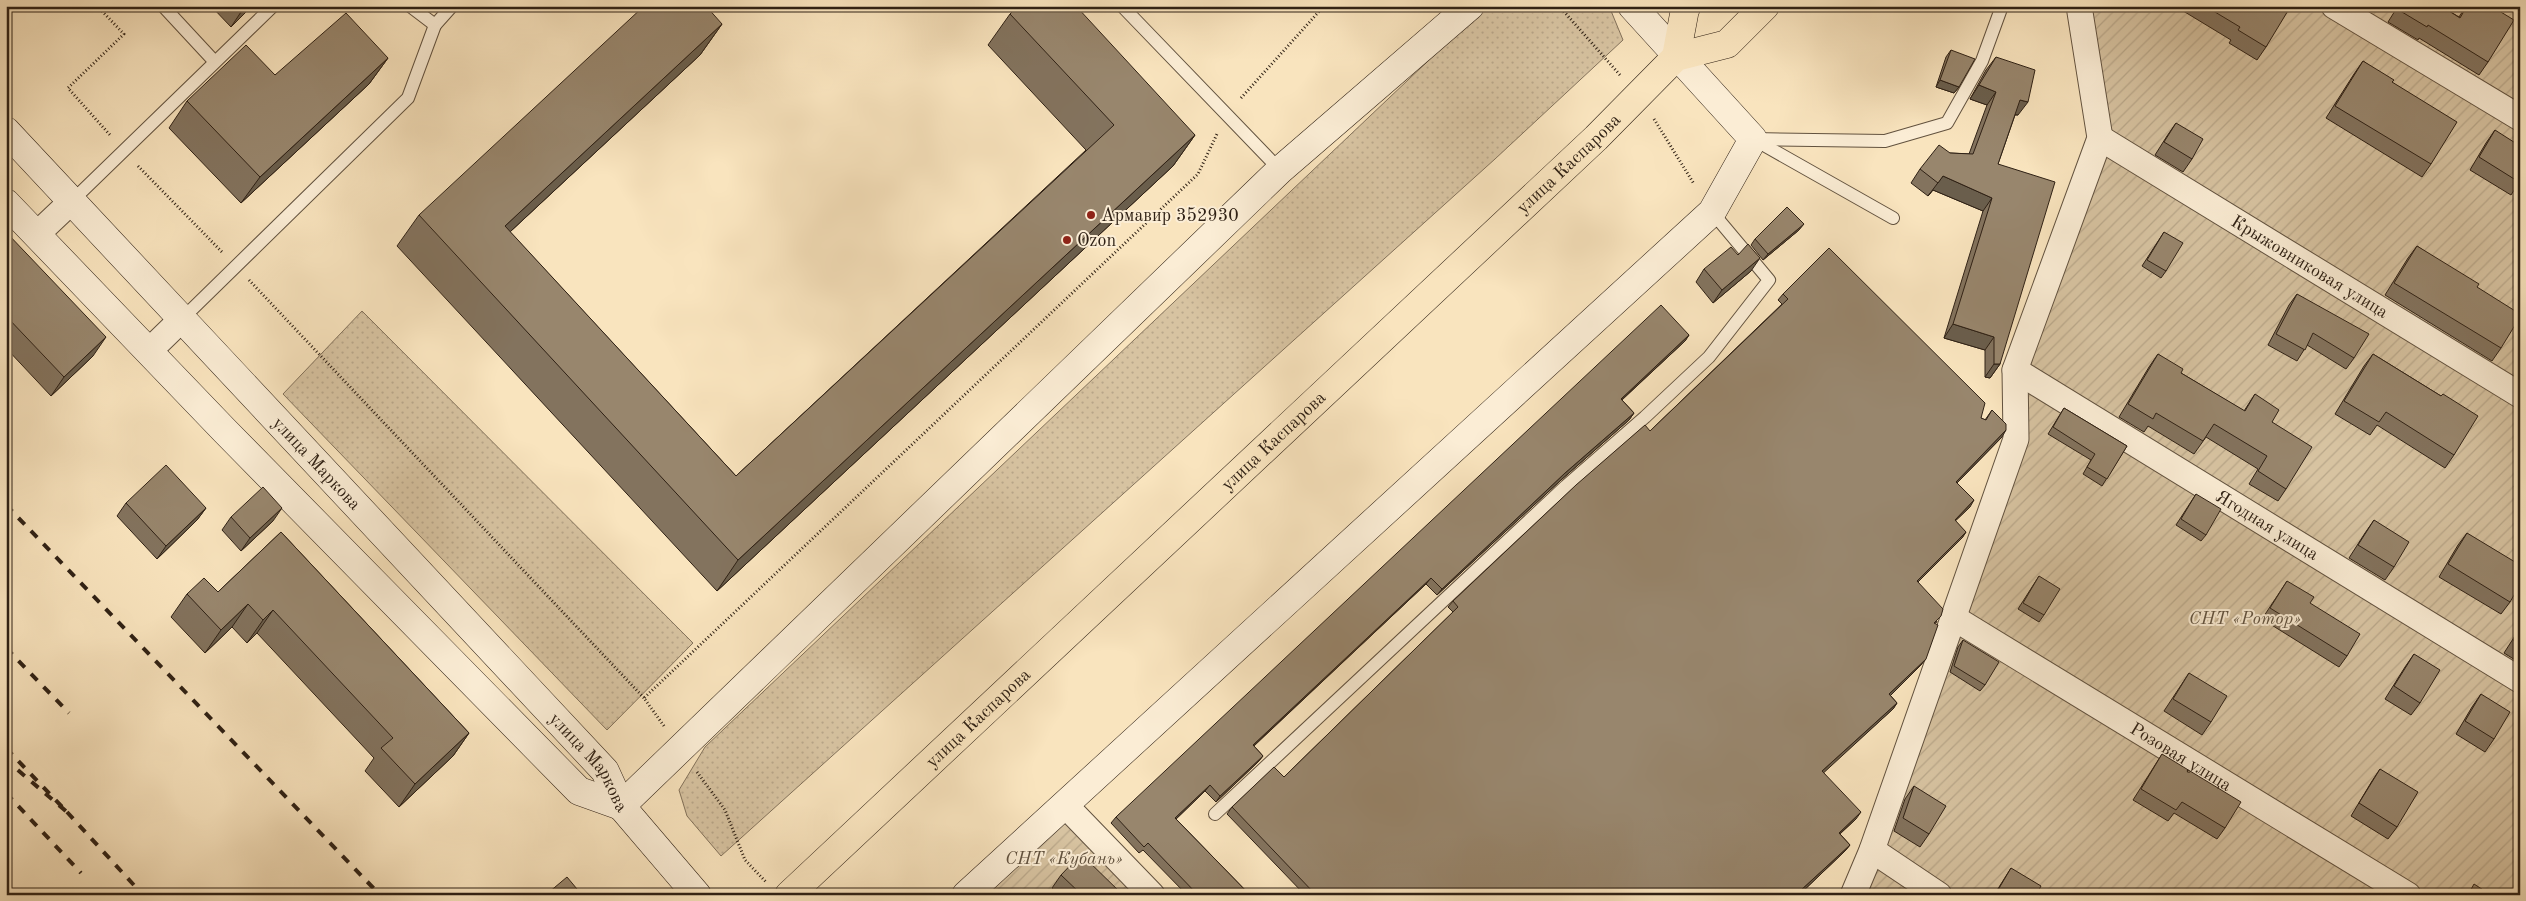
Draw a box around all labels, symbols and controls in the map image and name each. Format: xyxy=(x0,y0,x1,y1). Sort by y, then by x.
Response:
street label: улица Каспарова xyxy=(1514,111,1624,217)
place label: Армавир 352930 xyxy=(1101,207,1239,225)
marker: Армавир 352930 xyxy=(1085,209,1097,221)
street label: Крыжовниковая улица xyxy=(2228,212,2391,322)
place label: Ozon xyxy=(1077,232,1116,250)
marker: Ozon xyxy=(1061,234,1073,246)
street label: улица Каспарова xyxy=(1218,388,1330,494)
street label: улица Маркова xyxy=(269,414,364,514)
street label: Ягодная улица xyxy=(2212,487,2321,564)
park label: СНТ «Ротор» xyxy=(2189,610,2301,628)
street label: улица Каспарова xyxy=(923,666,1034,771)
street label: улица Маркова xyxy=(545,710,630,816)
street label: Розовая улица xyxy=(2127,720,2234,795)
park label: СНТ «Кубань» xyxy=(1005,850,1123,868)

